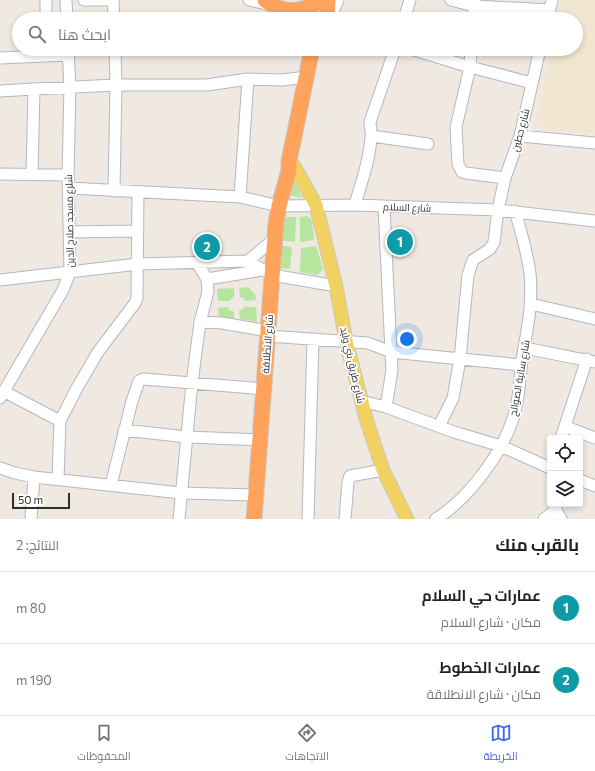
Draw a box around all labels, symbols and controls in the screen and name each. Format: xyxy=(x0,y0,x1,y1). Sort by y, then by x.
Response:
search box xyxy=(12,12,583,56)
icon: search xyxy=(26,23,48,45)
text: ابحث هنا xyxy=(58,25,111,43)
street label: شارع حطين xyxy=(508,107,532,153)
street label: شلرع مسجد صلاح الدين xyxy=(62,174,77,268)
street label: شارع السلام xyxy=(383,200,431,216)
pin: 1 xyxy=(387,227,413,257)
pin: 2 xyxy=(194,232,220,262)
street label: شارع الانطلاقة xyxy=(259,314,276,374)
street label: شارع طريق بني وليد xyxy=(336,326,368,405)
your location xyxy=(397,329,417,349)
street label: شارع سانية الصوالح xyxy=(506,339,533,417)
map controls xyxy=(547,435,583,507)
button: locate xyxy=(547,435,583,471)
button: layers xyxy=(547,471,583,507)
scale bar xyxy=(12,491,70,510)
text: 50 m xyxy=(18,493,43,506)
text: بالقرب منك xyxy=(496,534,579,555)
text: النتائج: 2 xyxy=(16,537,59,553)
text: عمارات حي السلام xyxy=(422,586,541,604)
text: 80 m xyxy=(16,600,46,616)
text: 1 xyxy=(563,600,569,616)
text: مكان · شارع السلام xyxy=(441,614,541,630)
text: عمارات الخطوط xyxy=(440,658,541,676)
text: 190 m xyxy=(16,672,52,688)
text: 2 xyxy=(562,672,570,688)
text: مكان · شارع الانطلاقة xyxy=(427,686,541,702)
tab: المحفوظات xyxy=(77,722,131,766)
tab: الاتجاهات xyxy=(285,722,329,766)
tab: الخريطة xyxy=(483,722,518,766)

